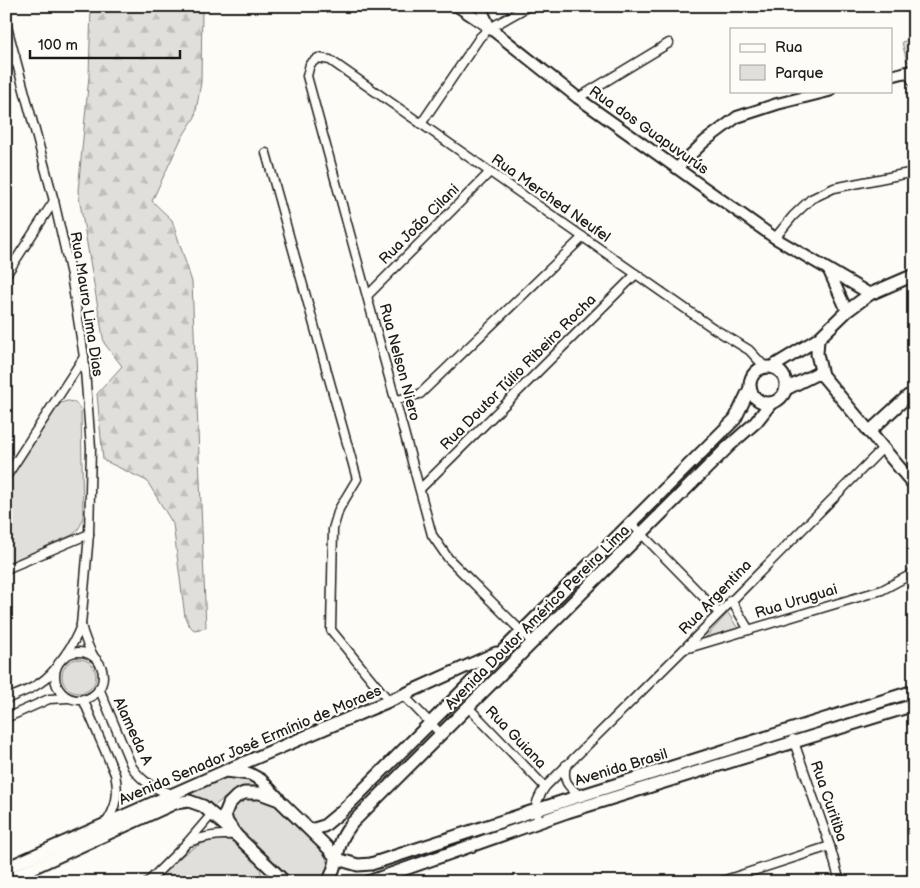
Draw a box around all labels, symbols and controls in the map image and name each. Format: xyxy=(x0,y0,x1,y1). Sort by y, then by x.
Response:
scale bar xyxy=(30,28,180,60)
legend xyxy=(730,28,892,92)
text: 100 m xyxy=(38,36,78,55)
text: Rua xyxy=(775,38,803,57)
text: Parque xyxy=(775,64,824,83)
street label: Rua dos Guapuvurús xyxy=(585,82,713,179)
street label: Rua Merched Neufel xyxy=(487,150,614,247)
street label: Rua João Cilani xyxy=(375,180,463,268)
street label: Rua Mauro Lima Dias xyxy=(66,230,107,378)
street label: Rua Doutor Túlio Ribeiro Rocha xyxy=(436,290,600,454)
street label: Rua Nelson Niero xyxy=(375,301,424,423)
street label: Avenida Doutor Américo Pereira Lima xyxy=(441,521,634,714)
street label: Rua Argentina xyxy=(675,556,756,639)
street label: Rua Uruguai xyxy=(753,580,840,623)
street label: Avenida Senador José Ermínio de Moraes xyxy=(116,681,385,810)
street label: Alameda A xyxy=(109,694,157,769)
street label: Rua Guiana xyxy=(481,702,550,773)
street label: Avenida Brasil xyxy=(572,744,670,791)
street label: Rua Curitiba xyxy=(806,758,851,844)

